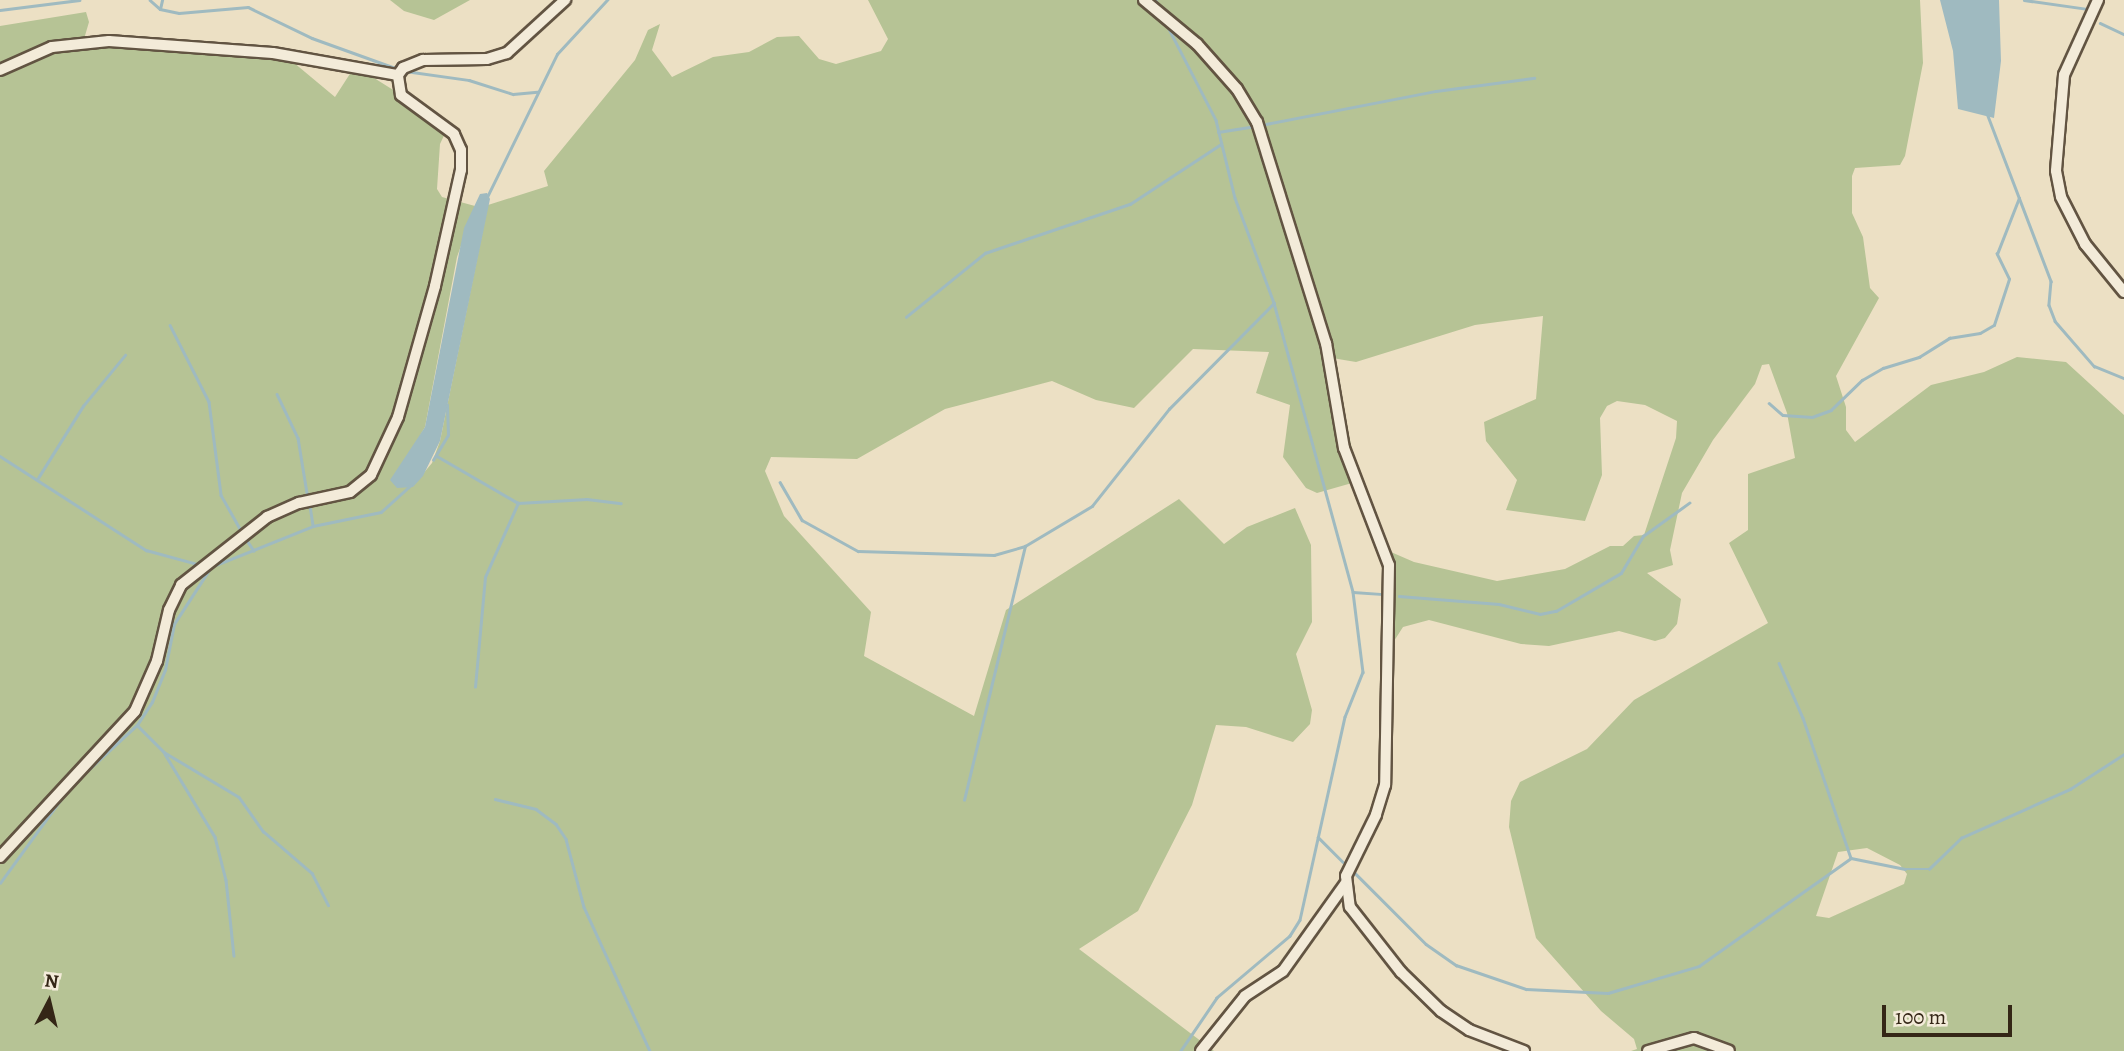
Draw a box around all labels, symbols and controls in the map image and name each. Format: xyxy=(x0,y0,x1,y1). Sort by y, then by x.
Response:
north arrow xyxy=(14,967,84,1037)
text: N xyxy=(43,967,60,995)
scale bar xyxy=(1886,992,2016,1036)
text: 100 m xyxy=(1895,1003,1946,1031)

